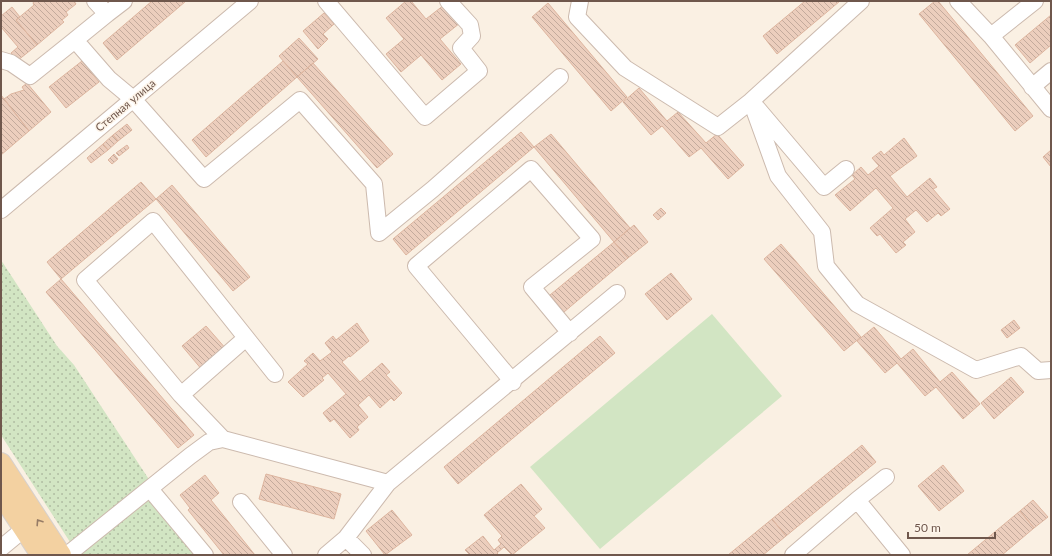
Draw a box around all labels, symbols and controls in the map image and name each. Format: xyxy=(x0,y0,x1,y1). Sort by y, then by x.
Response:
street label: Степная улица xyxy=(92,76,158,134)
scale bar xyxy=(908,514,995,540)
one-way arrow xyxy=(37,519,44,526)
text: 50 m xyxy=(914,520,941,535)

